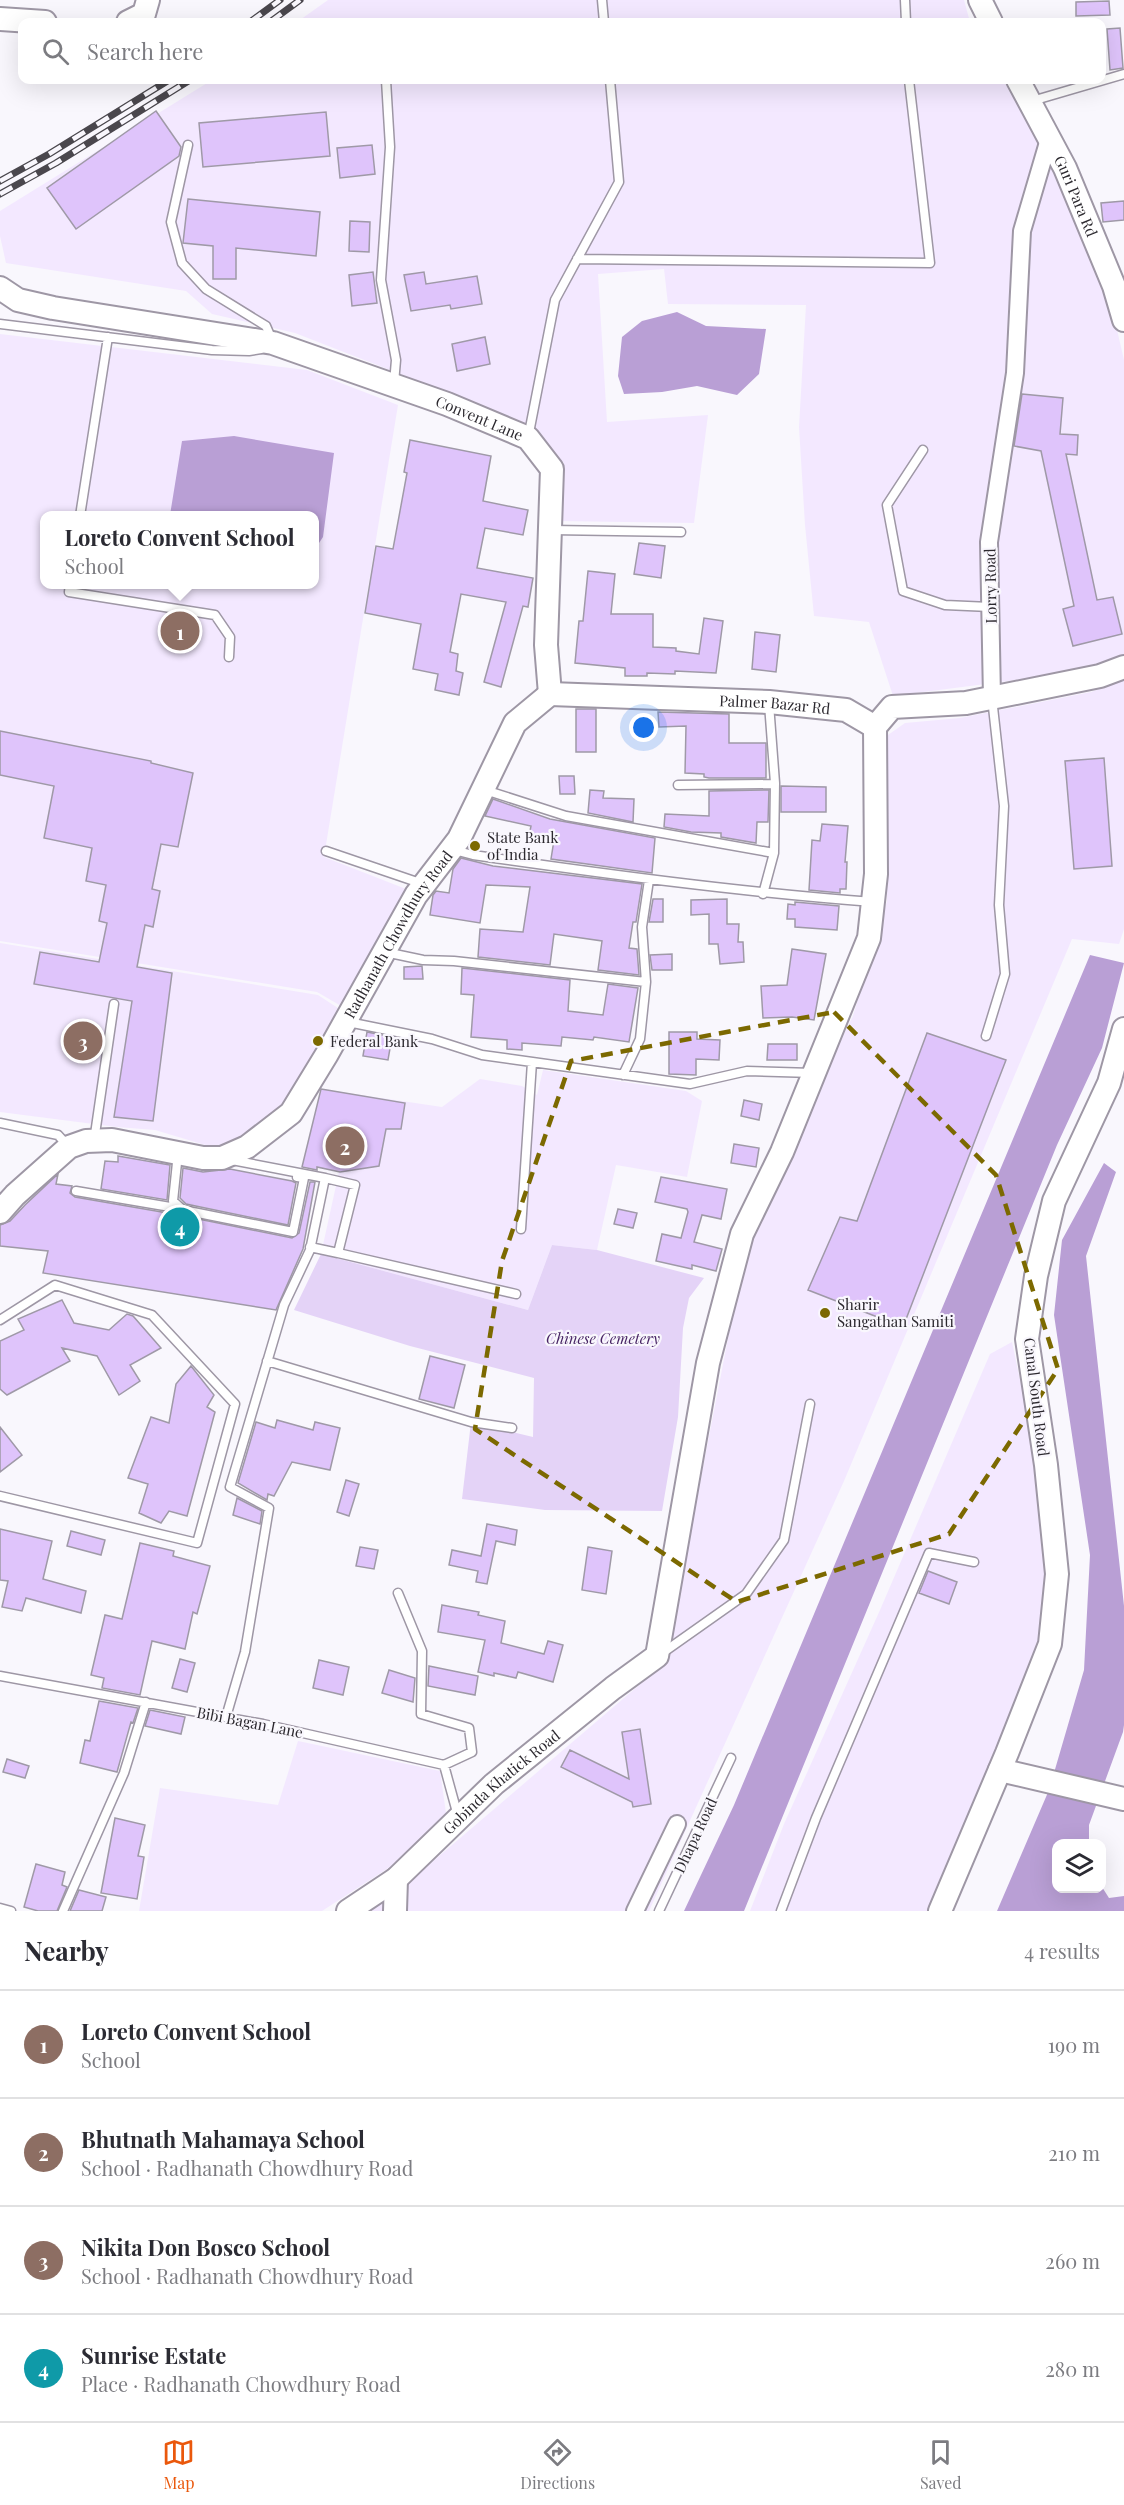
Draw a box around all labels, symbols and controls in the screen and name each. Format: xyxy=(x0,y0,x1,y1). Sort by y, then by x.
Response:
search box xyxy=(18,18,1106,84)
icon: search xyxy=(39,35,72,68)
text: Search here xyxy=(87,36,203,66)
street label: Guri Para Rd xyxy=(1050,152,1103,240)
street label: Convent Lane xyxy=(433,391,526,445)
popup xyxy=(40,511,319,589)
text: Loreto Convent School xyxy=(65,522,295,552)
street label: Lorry Road xyxy=(979,548,1001,624)
text: School xyxy=(65,552,124,579)
pin: 1 xyxy=(160,608,200,654)
street label: Palmer Bazar Rd xyxy=(719,690,832,718)
your location xyxy=(629,713,658,742)
place label: State Bank of India xyxy=(487,827,559,864)
marker: State Bank of India xyxy=(468,839,482,853)
street label: Radhanath Chowdhury Road xyxy=(339,846,457,1022)
pin: 3 xyxy=(64,1018,103,1064)
place label: Federal Bank xyxy=(330,1031,419,1051)
marker: Federal Bank xyxy=(311,1034,325,1048)
pin: 2 xyxy=(326,1124,364,1168)
pin: 4 xyxy=(160,1204,200,1250)
place label: Sharir Sangathan Samiti xyxy=(837,1294,955,1331)
marker: Sharir Sangathan Samiti xyxy=(818,1306,832,1320)
park label: Chinese Cemetery xyxy=(546,1328,660,1348)
street label: Canal South Road xyxy=(1020,1337,1054,1458)
street label: Bibi Bagan Lane xyxy=(195,1702,305,1742)
street label: Gobinda Khatick Road xyxy=(438,1725,564,1838)
street label: Dhapa Road xyxy=(669,1794,721,1876)
map controls xyxy=(1052,1839,1106,1893)
button: layers xyxy=(1052,1839,1106,1893)
text: Nearby xyxy=(24,1933,109,1968)
text: 4 results xyxy=(1024,1937,1100,1964)
text: Loreto Convent School xyxy=(81,2016,311,2046)
text: 1 xyxy=(40,2031,47,2058)
text: 190 m xyxy=(1048,2031,1100,2058)
text: School xyxy=(81,2046,141,2073)
text: Bhutnath Mahamaya School xyxy=(81,2124,365,2154)
text: 2 xyxy=(38,2139,49,2166)
text: 210 m xyxy=(1048,2139,1100,2166)
text: School · Radhanath Chowdhury Road xyxy=(81,2154,413,2181)
text: Nikita Don Bosco School xyxy=(81,2232,330,2262)
text: 3 xyxy=(39,2247,48,2274)
text: 260 m xyxy=(1045,2247,1100,2274)
text: School · Radhanath Chowdhury Road xyxy=(81,2262,413,2289)
text: Sunrise Estate xyxy=(81,2340,226,2370)
text: 4 xyxy=(38,2355,49,2382)
text: 280 m xyxy=(1045,2355,1100,2382)
text: Place · Radhanath Chowdhury Road xyxy=(81,2370,401,2397)
tab: Map xyxy=(162,2436,195,2493)
tab: Directions xyxy=(520,2436,595,2493)
tab: Saved xyxy=(920,2436,962,2493)

